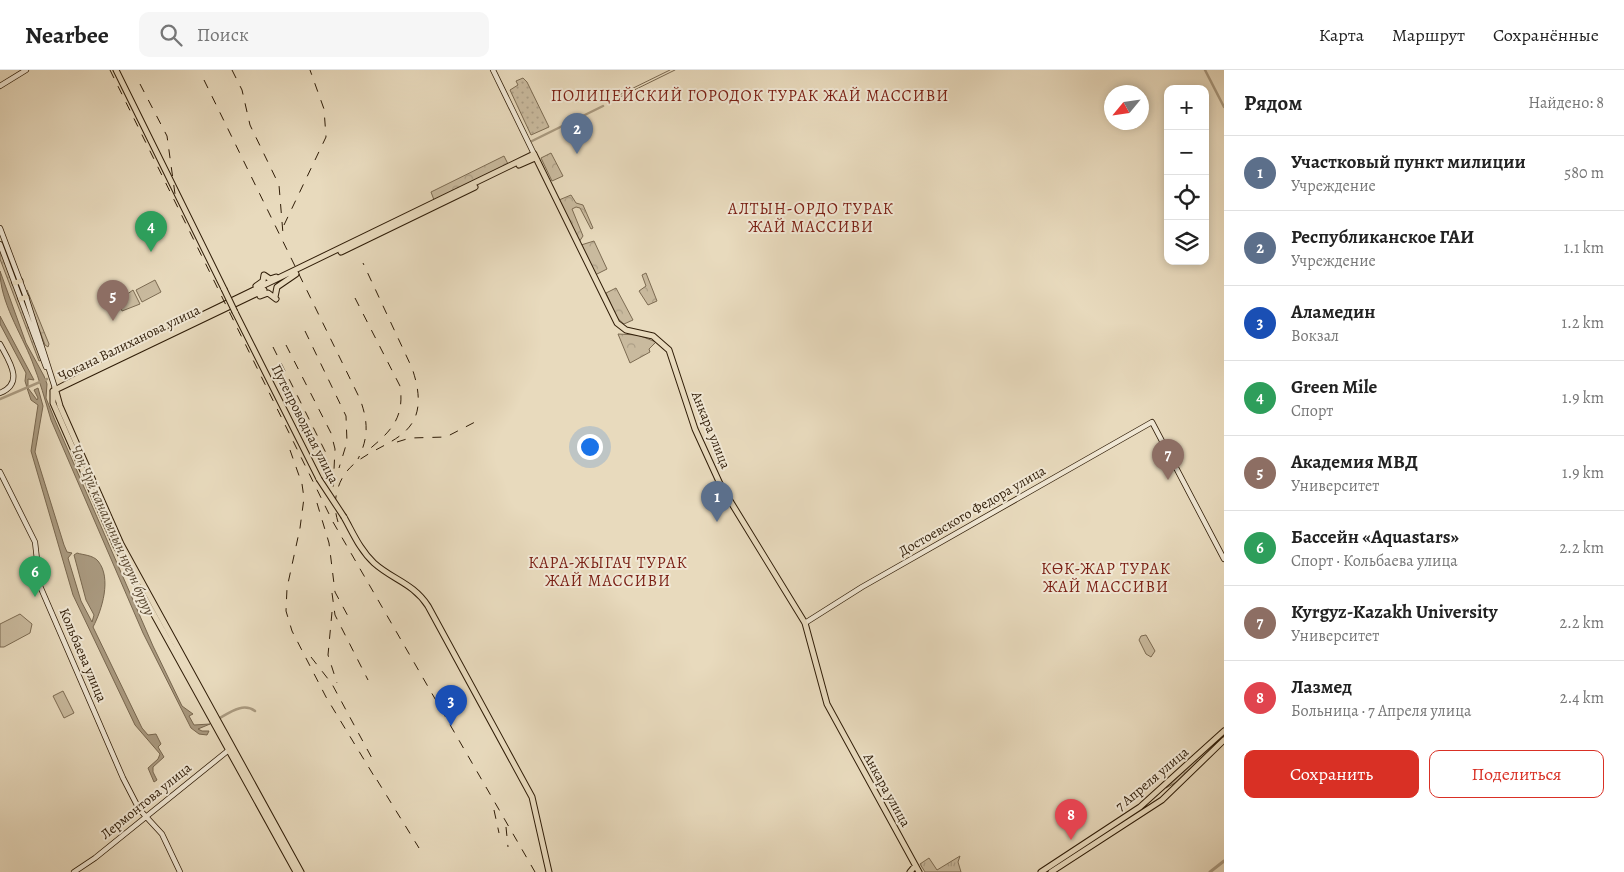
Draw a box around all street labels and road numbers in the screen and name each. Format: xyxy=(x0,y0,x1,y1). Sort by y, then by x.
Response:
street label: Чокана Валиханова улица xyxy=(55,300,204,386)
street label: Путепроводная улица xyxy=(267,361,344,487)
street label: Анкара улица xyxy=(686,388,735,472)
street label: Достоевского Федора улица xyxy=(895,461,1049,561)
street label: Кольбаева улица xyxy=(55,605,112,705)
street label: 7 Апреля улица xyxy=(1111,742,1193,815)
street label: Анкара улица xyxy=(858,749,915,831)
street label: Лермонтова улица xyxy=(96,758,196,844)

